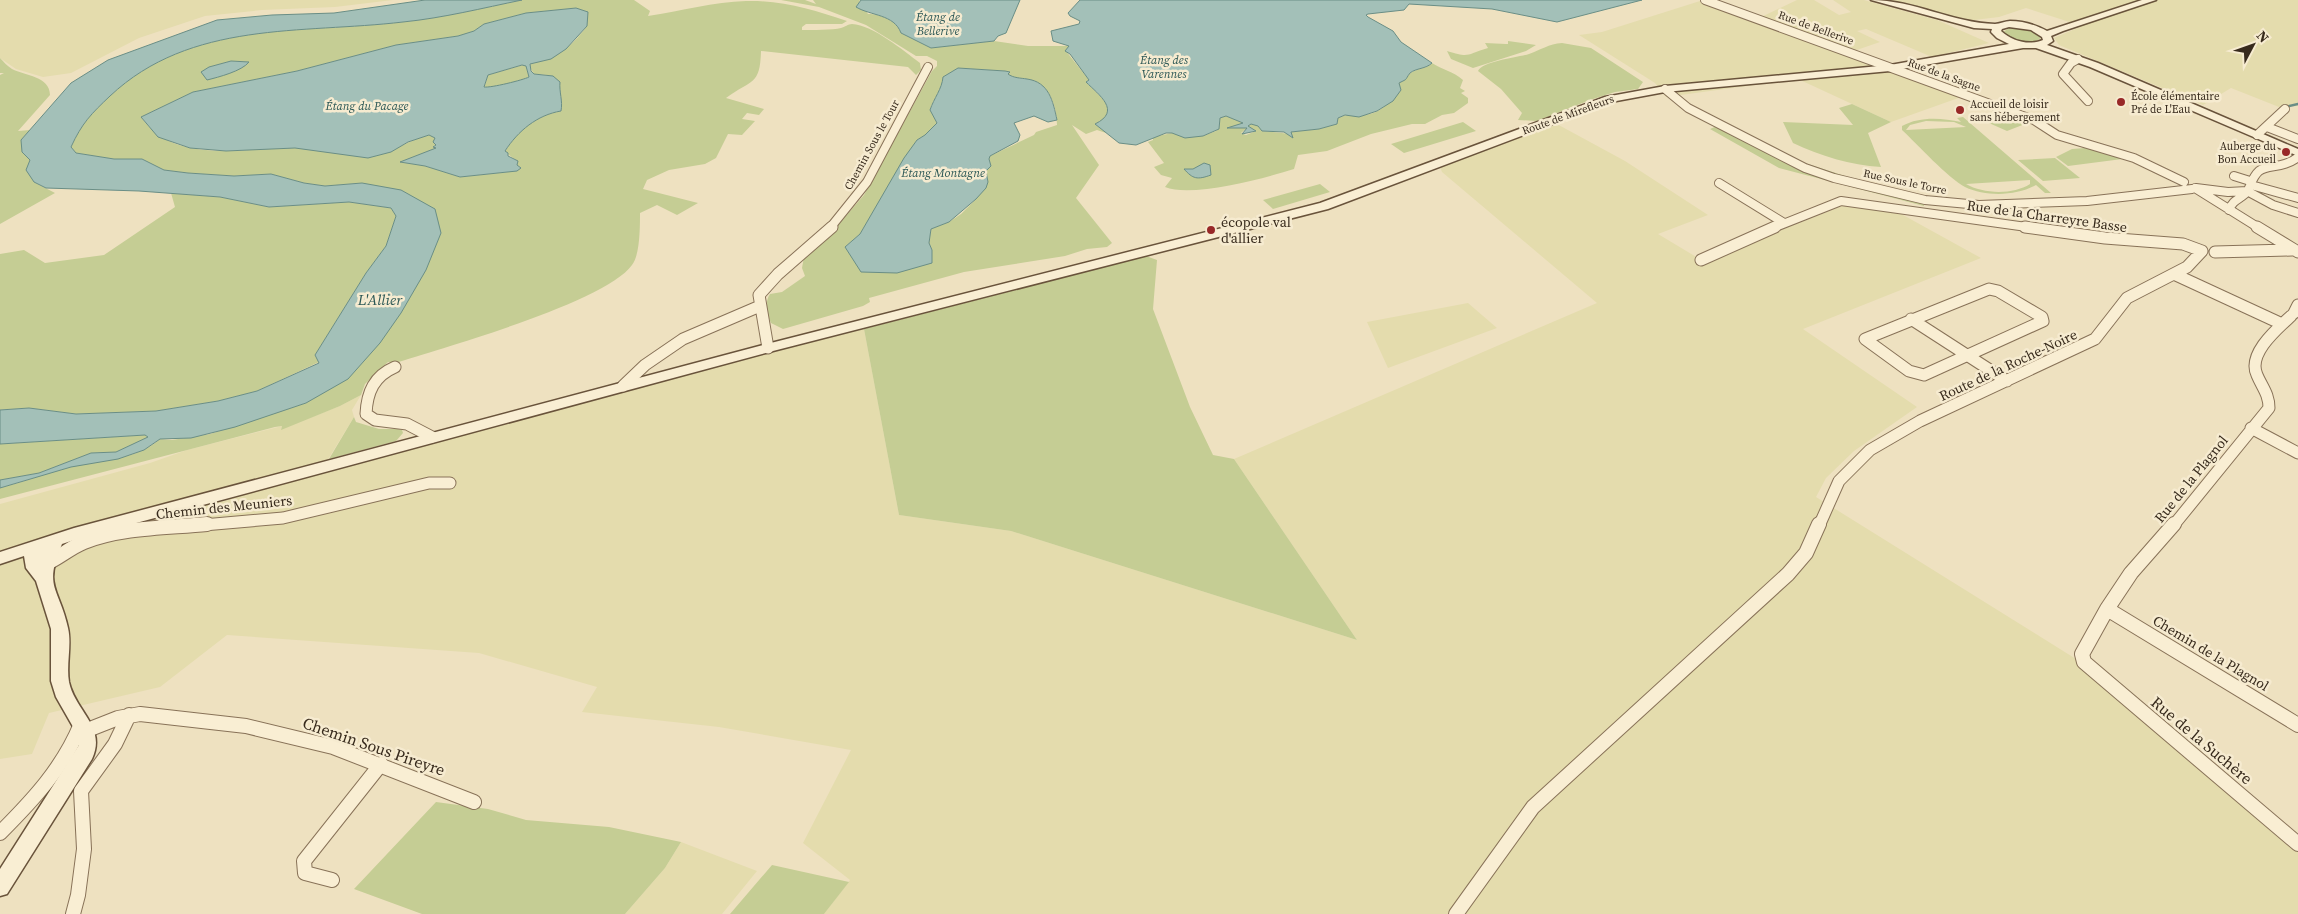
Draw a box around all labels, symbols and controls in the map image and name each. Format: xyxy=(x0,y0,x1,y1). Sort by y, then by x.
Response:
street label: Rue de Bellerive xyxy=(1776,7,1856,49)
water label: Étang de Bellerive xyxy=(915,9,960,39)
north arrow xyxy=(2228,20,2278,70)
text: N xyxy=(2252,26,2274,47)
water label: Étang des Varennes xyxy=(1139,52,1189,82)
street label: Rue de la Sagne xyxy=(1906,55,1983,95)
place label: École élémentaire Pré de L'Eau xyxy=(2131,89,2220,117)
street label: Route de Mirefleurs xyxy=(1520,91,1616,139)
marker: École élémentaire Pré de L'Eau xyxy=(2115,96,2127,108)
street label: Chemin Sous le Tour xyxy=(841,97,903,193)
place label: Accueil de loisir sans hébergement xyxy=(1970,97,2060,125)
water label: Étang du Pacage xyxy=(324,98,409,114)
marker: Accueil de loisir sans hébergement xyxy=(1954,104,1966,116)
place label: Auberge du Bon Accueil xyxy=(2218,139,2277,167)
marker: Auberge du Bon Accueil xyxy=(2280,146,2292,158)
water label: Étang Montagne xyxy=(900,165,985,181)
street label: Rue Sous le Torre xyxy=(1862,166,1948,198)
street label: Rue de la Charreyre Basse xyxy=(1966,195,2128,237)
place label: écopole val d'allier xyxy=(1221,212,1291,248)
marker: écopole val d'allier xyxy=(1205,224,1217,236)
water label: L'Allier xyxy=(357,289,403,310)
street label: Route de la Roche-Noire xyxy=(1936,324,2080,406)
street label: Rue de la Plagnol xyxy=(2150,431,2232,527)
street label: Chemin des Meuniers xyxy=(155,490,293,524)
street label: Chemin de la Plagnol xyxy=(2149,610,2273,696)
street label: Rue de la Suchère xyxy=(2147,691,2257,789)
street label: Chemin Sous Pireyre xyxy=(300,711,448,781)

